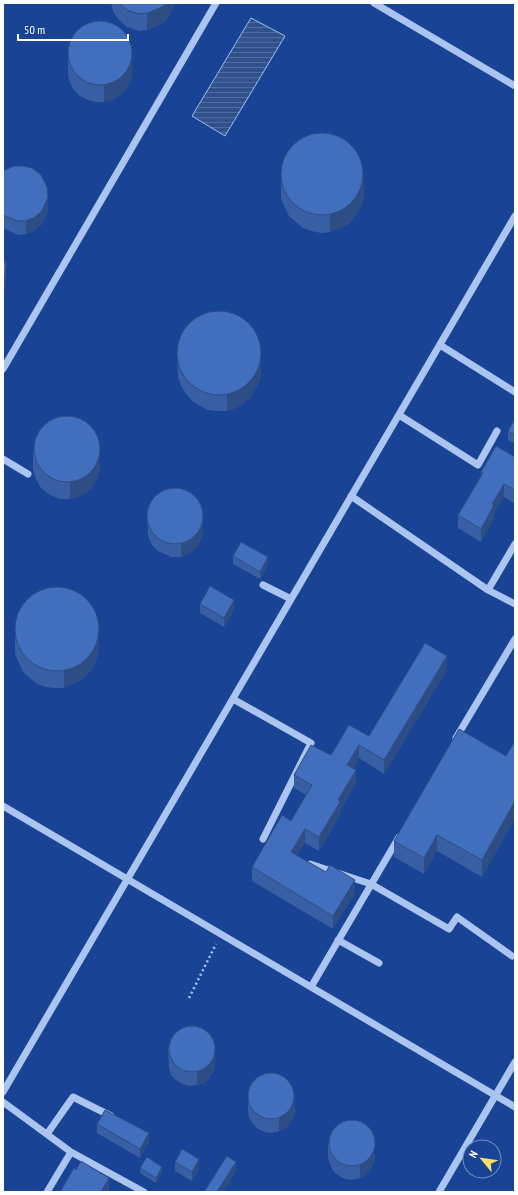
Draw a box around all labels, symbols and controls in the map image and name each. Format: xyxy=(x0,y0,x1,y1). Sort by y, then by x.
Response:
scale bar xyxy=(18,16,128,42)
text: 50 m xyxy=(24,22,45,37)
north arrow xyxy=(462,1139,502,1179)
text: N xyxy=(466,1148,481,1160)

